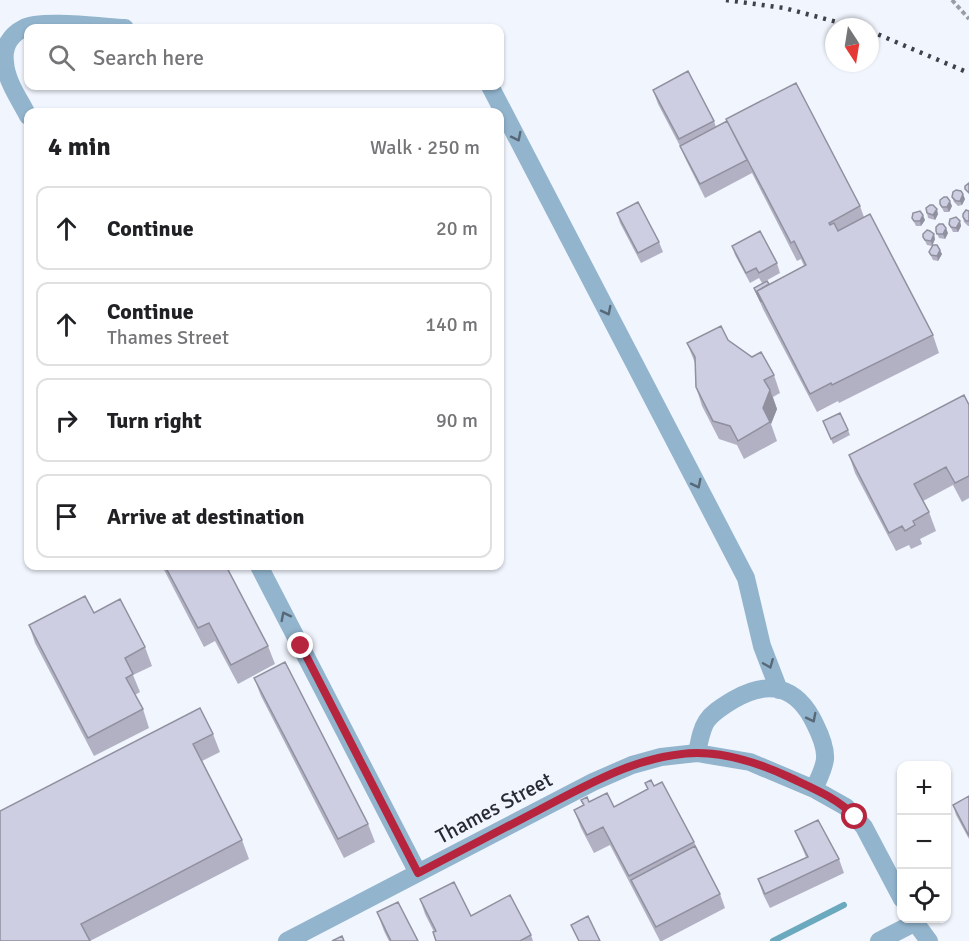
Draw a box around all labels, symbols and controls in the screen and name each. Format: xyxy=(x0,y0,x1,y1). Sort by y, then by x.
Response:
north arrow xyxy=(825,18,879,72)
search box xyxy=(24,24,504,90)
icon: search xyxy=(45,41,78,74)
text: Search here xyxy=(93,44,204,71)
text: 4 min xyxy=(48,131,111,163)
one-way arrow xyxy=(510,131,522,142)
text: Walk · 250 m xyxy=(370,135,480,160)
icon: ahead xyxy=(50,212,83,245)
text: Continue xyxy=(107,215,194,242)
text: 20 m xyxy=(436,216,478,241)
text: Continue xyxy=(107,298,194,325)
one-way arrow xyxy=(600,304,611,315)
icon: ahead xyxy=(50,308,83,341)
text: 140 m xyxy=(425,312,478,337)
text: Thames Street xyxy=(107,325,229,350)
icon: right xyxy=(50,404,83,437)
text: Turn right xyxy=(107,407,202,434)
text: 90 m xyxy=(436,408,478,433)
one-way arrow xyxy=(690,477,701,488)
icon: arrive xyxy=(50,500,83,533)
text: Arrive at destination xyxy=(107,503,304,530)
one-way arrow xyxy=(281,611,293,622)
route end xyxy=(287,632,313,658)
one-way arrow xyxy=(762,657,774,668)
one-way arrow xyxy=(805,712,816,722)
map controls xyxy=(897,761,951,923)
button: + xyxy=(897,761,951,815)
street label: Thames Street xyxy=(431,766,557,850)
route start xyxy=(841,803,867,829)
button: − xyxy=(897,815,951,869)
button: locate xyxy=(897,869,951,923)

